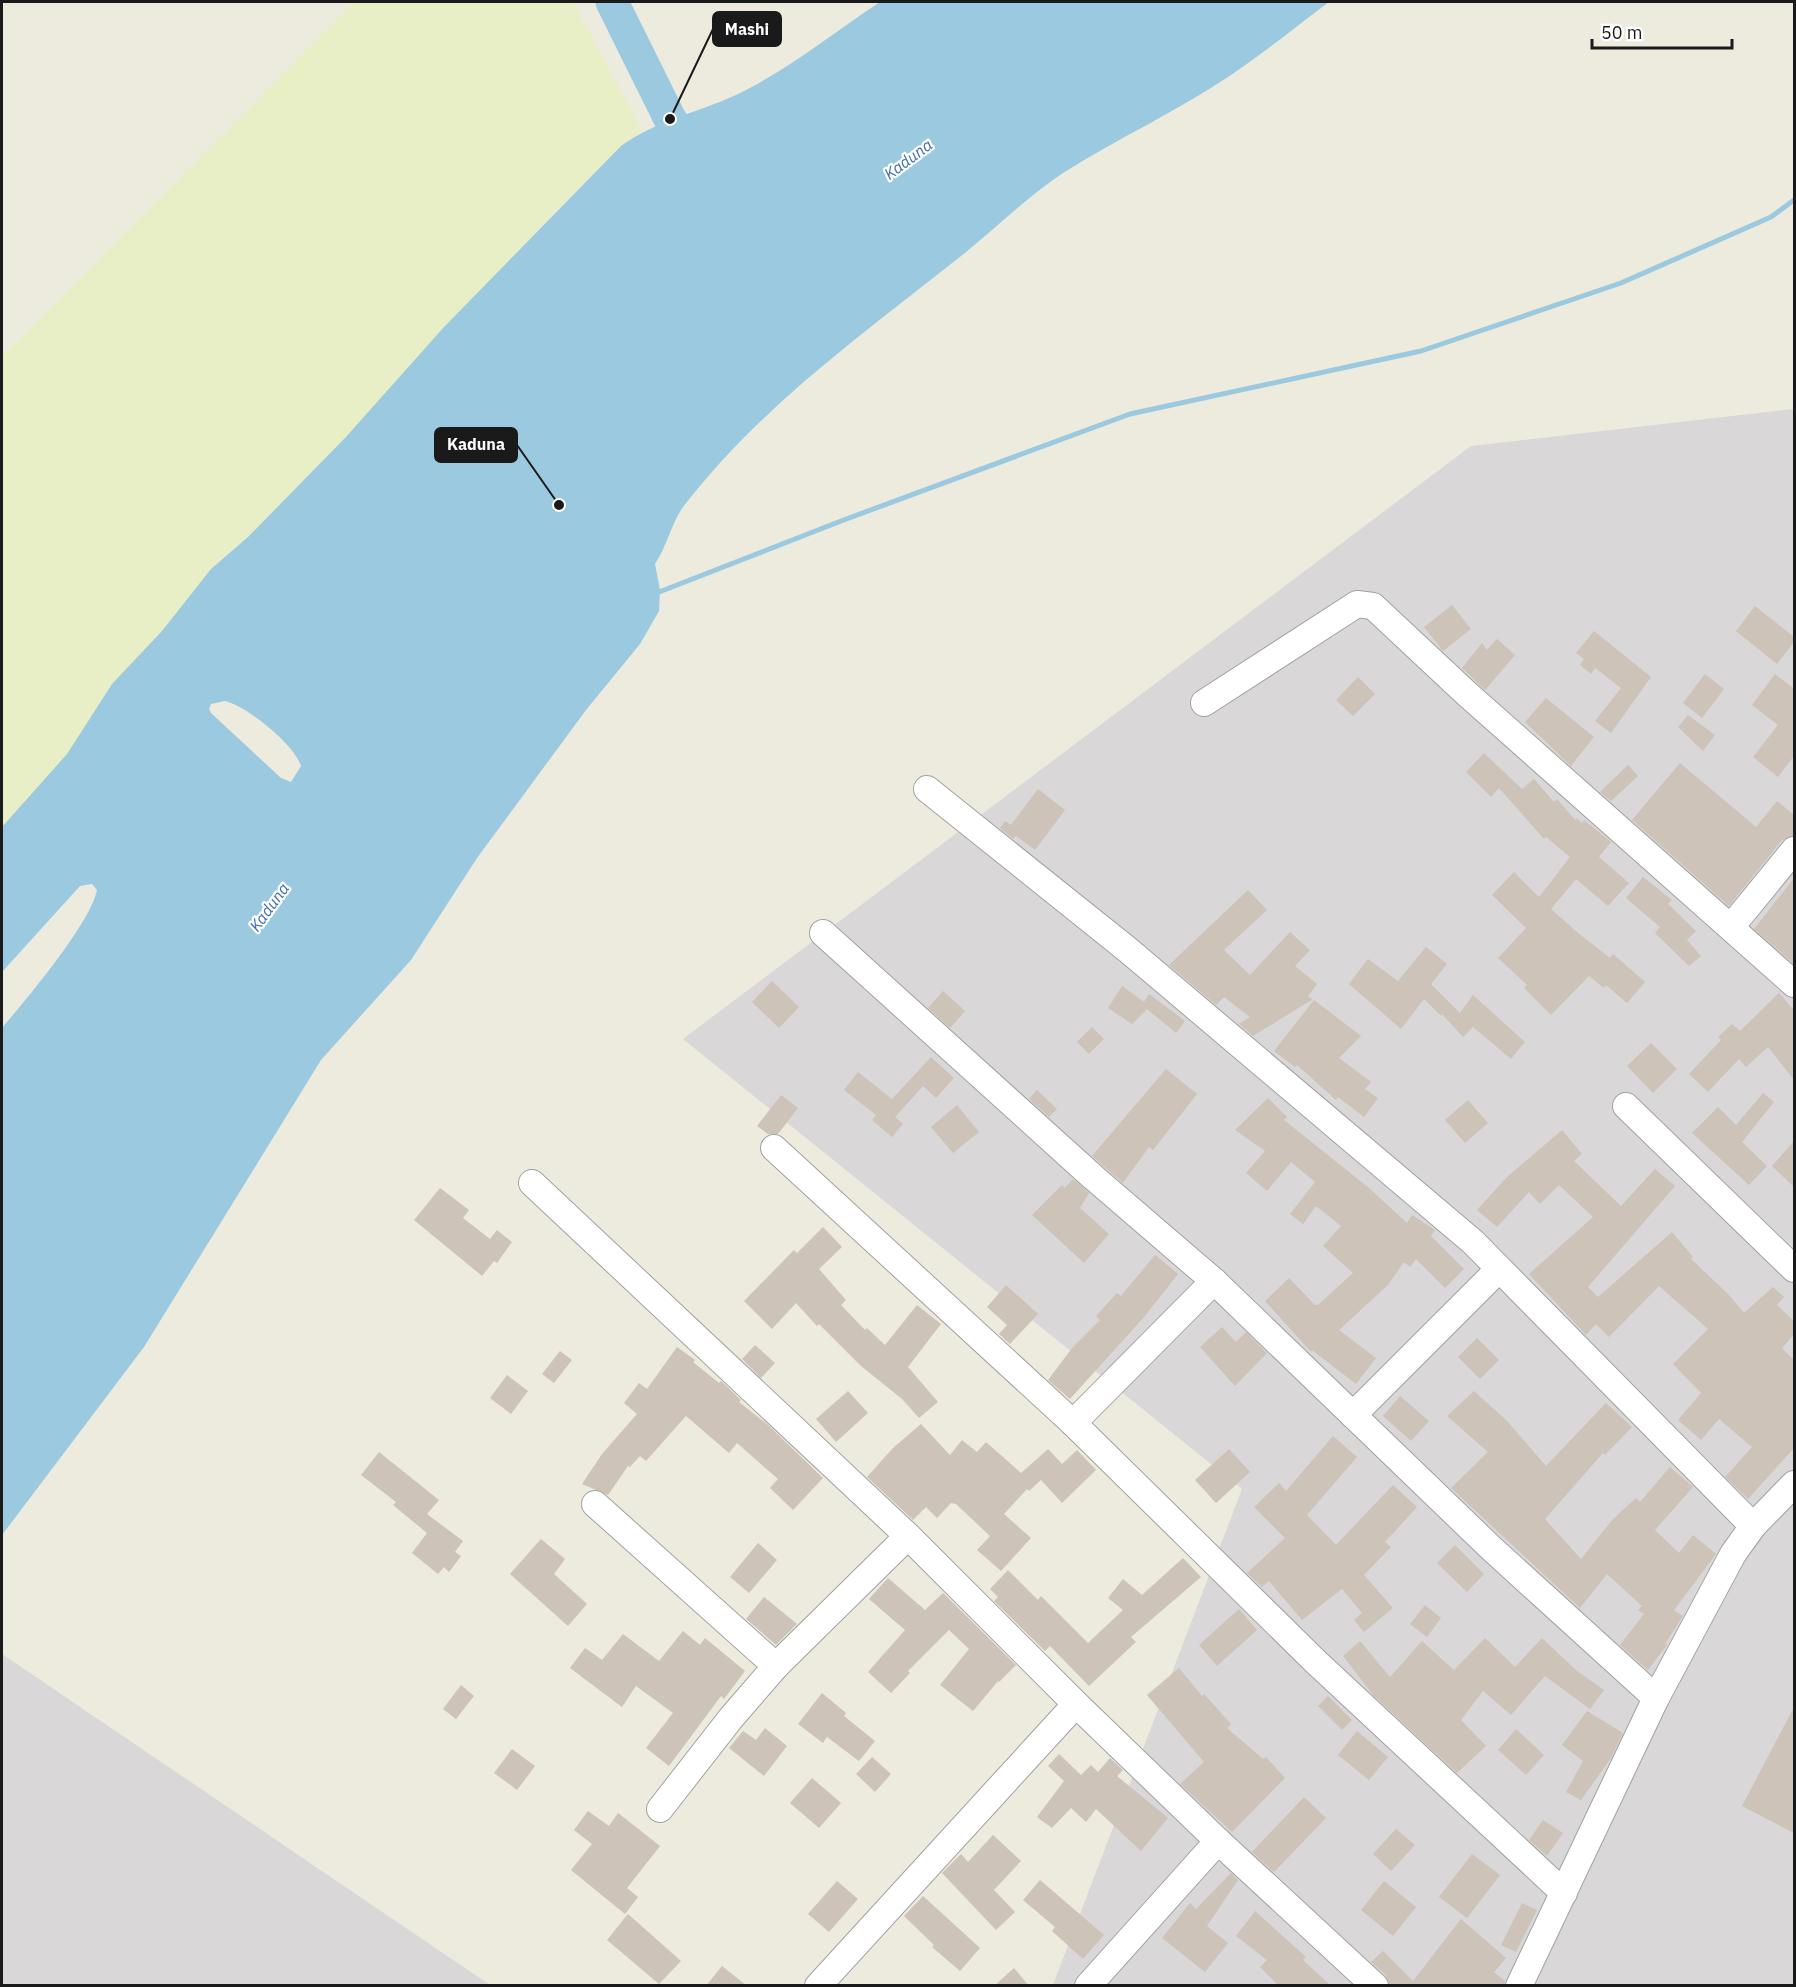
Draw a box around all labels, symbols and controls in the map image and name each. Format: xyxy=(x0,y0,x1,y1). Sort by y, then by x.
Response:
callout: Mashi xyxy=(713,12,781,46)
scale bar xyxy=(1592,12,1732,50)
text: Mashi xyxy=(725,19,769,39)
text: 50 m xyxy=(1601,21,1643,44)
water label: Kaduna xyxy=(880,134,936,184)
callout: Kaduna xyxy=(435,428,517,462)
text: Kaduna xyxy=(447,434,505,454)
water label: Kaduna xyxy=(245,879,293,935)

